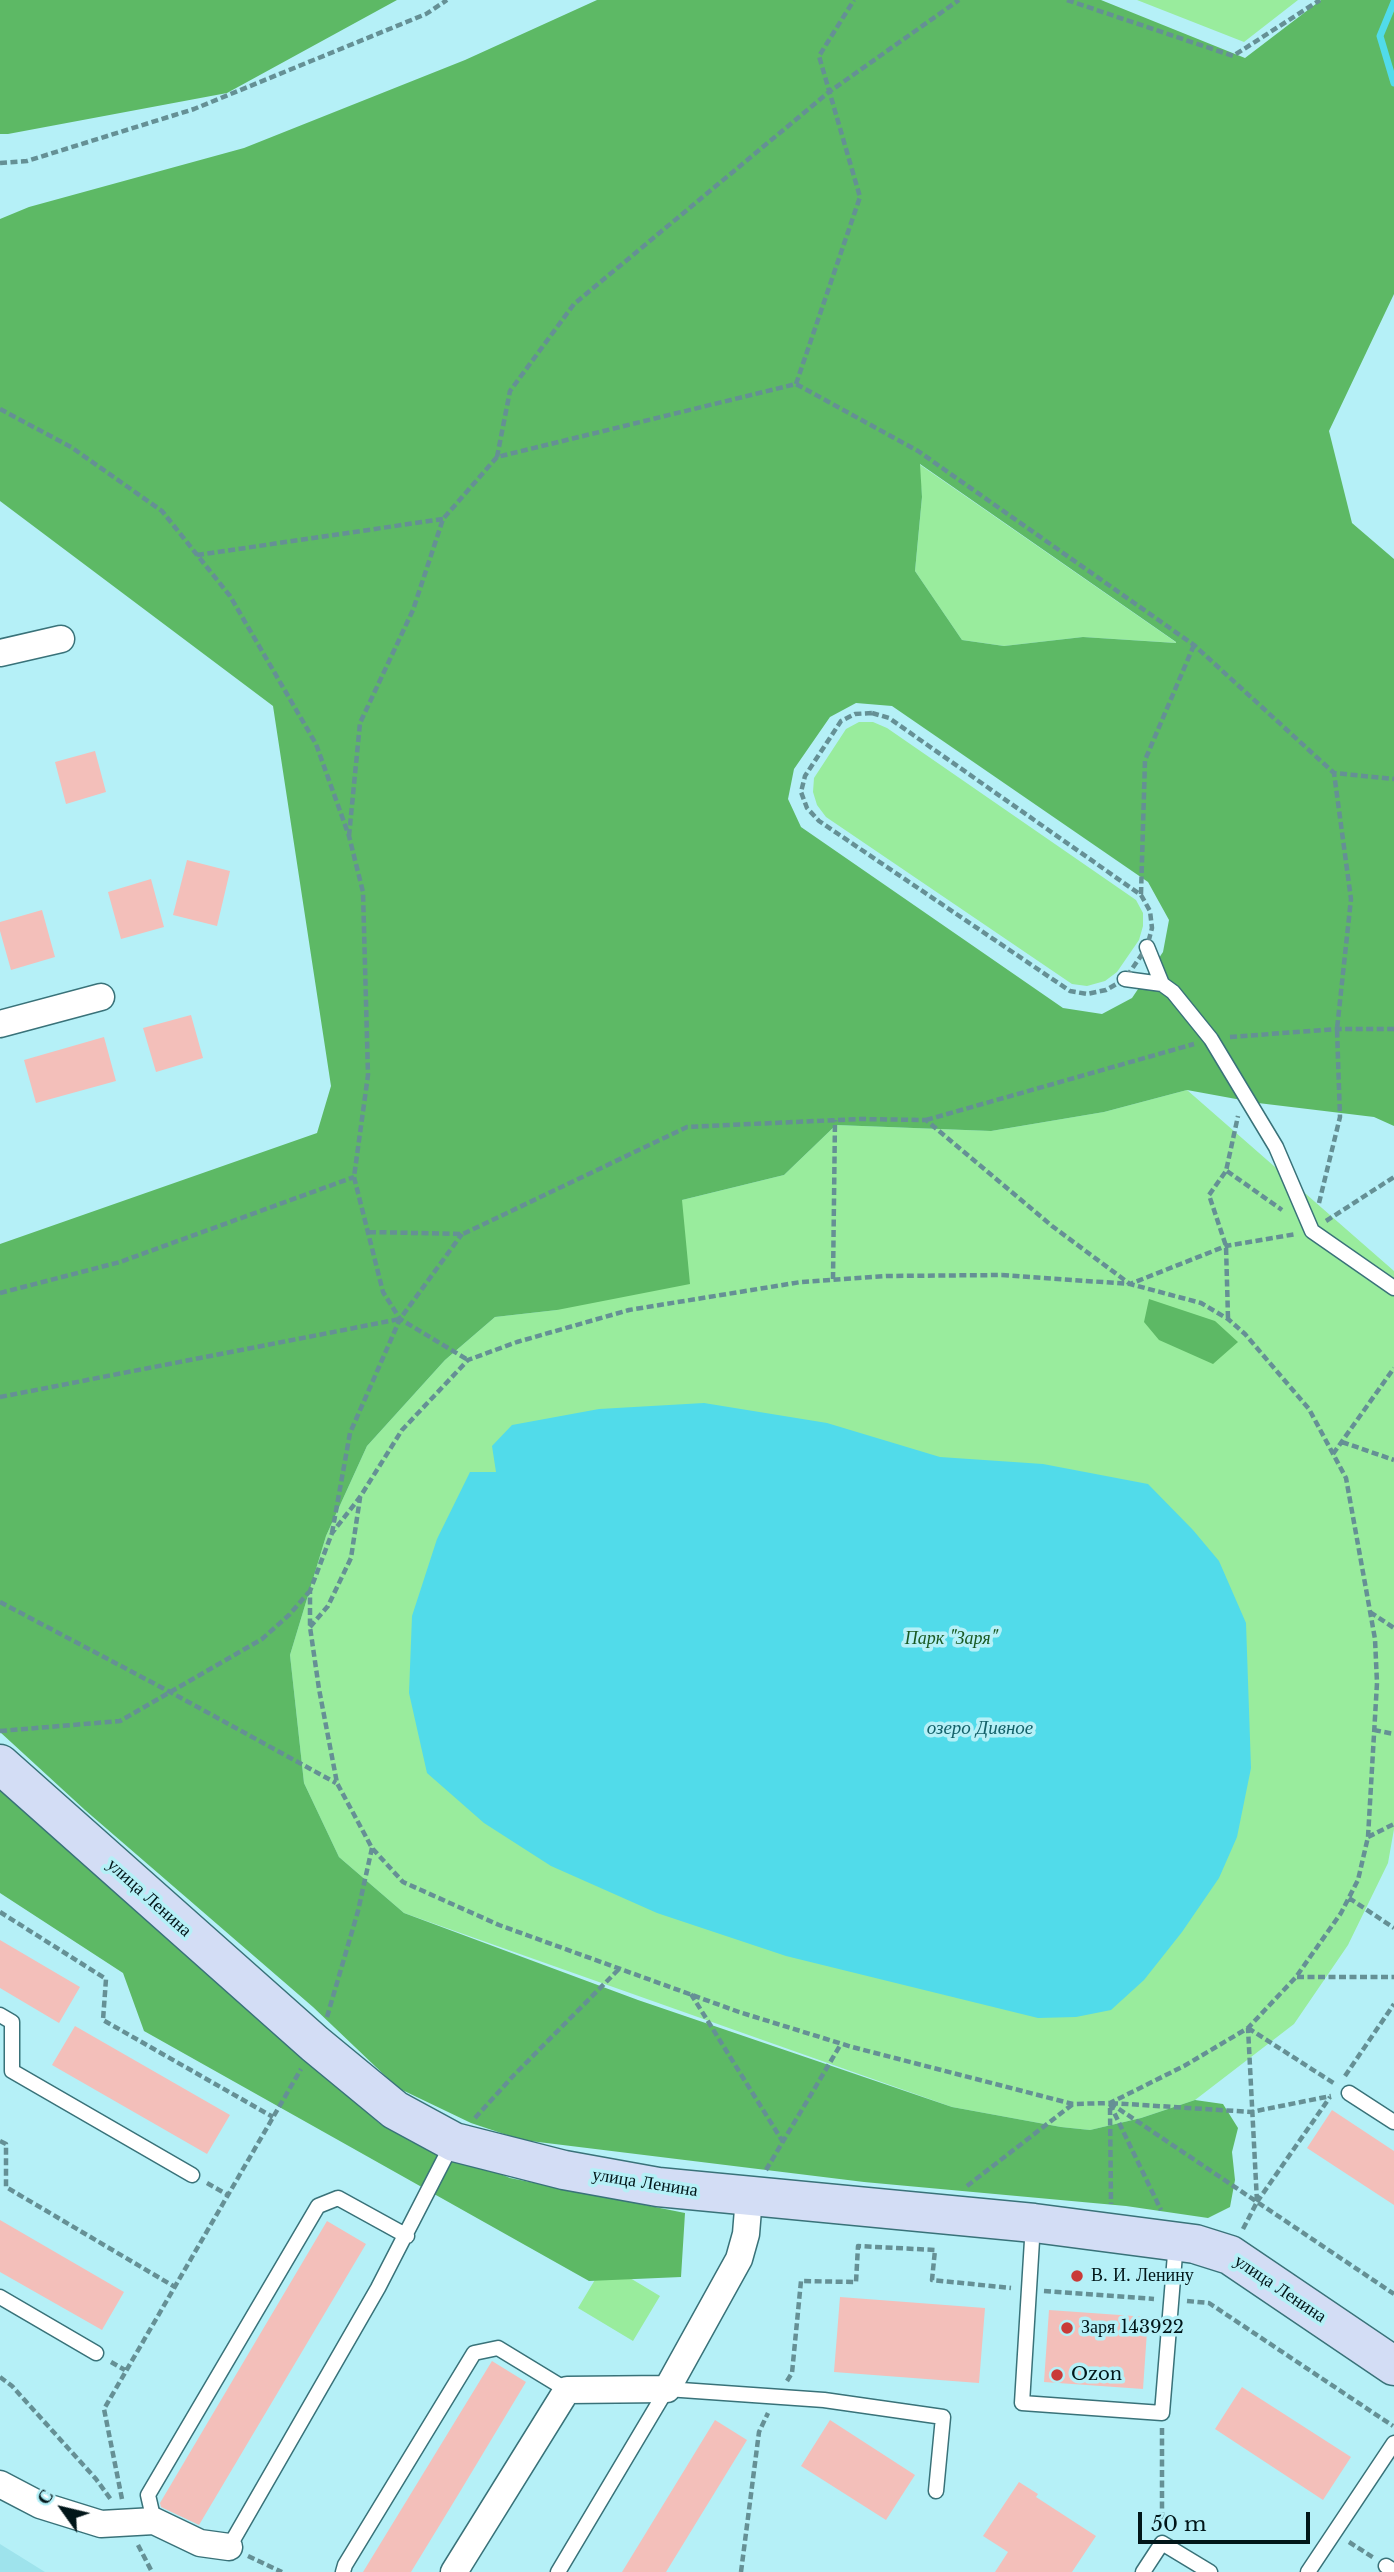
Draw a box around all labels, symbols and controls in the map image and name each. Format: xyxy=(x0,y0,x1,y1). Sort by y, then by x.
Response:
park label: Парк "Заря" xyxy=(905,1628,997,1650)
water label: озеро Дивное xyxy=(927,1718,1033,1740)
street label: улица Ленина xyxy=(102,1854,196,1942)
street label: улица Ленина xyxy=(591,2164,699,2202)
street label: улица Ленина xyxy=(1230,2250,1330,2328)
place label: В. И. Ленину xyxy=(1091,2265,1194,2287)
marker: В. И. Ленину xyxy=(1069,2268,1085,2284)
place label: Заря 143922 xyxy=(1081,2317,1184,2339)
marker: Заря 143922 xyxy=(1059,2320,1075,2336)
place label: Ozon xyxy=(1071,2364,1122,2386)
marker: Ozon xyxy=(1049,2367,1065,2383)
north arrow xyxy=(28,2474,98,2544)
text: С xyxy=(32,2485,59,2509)
scale bar xyxy=(1142,2498,1314,2542)
text: 50 m xyxy=(1151,2511,1206,2537)

